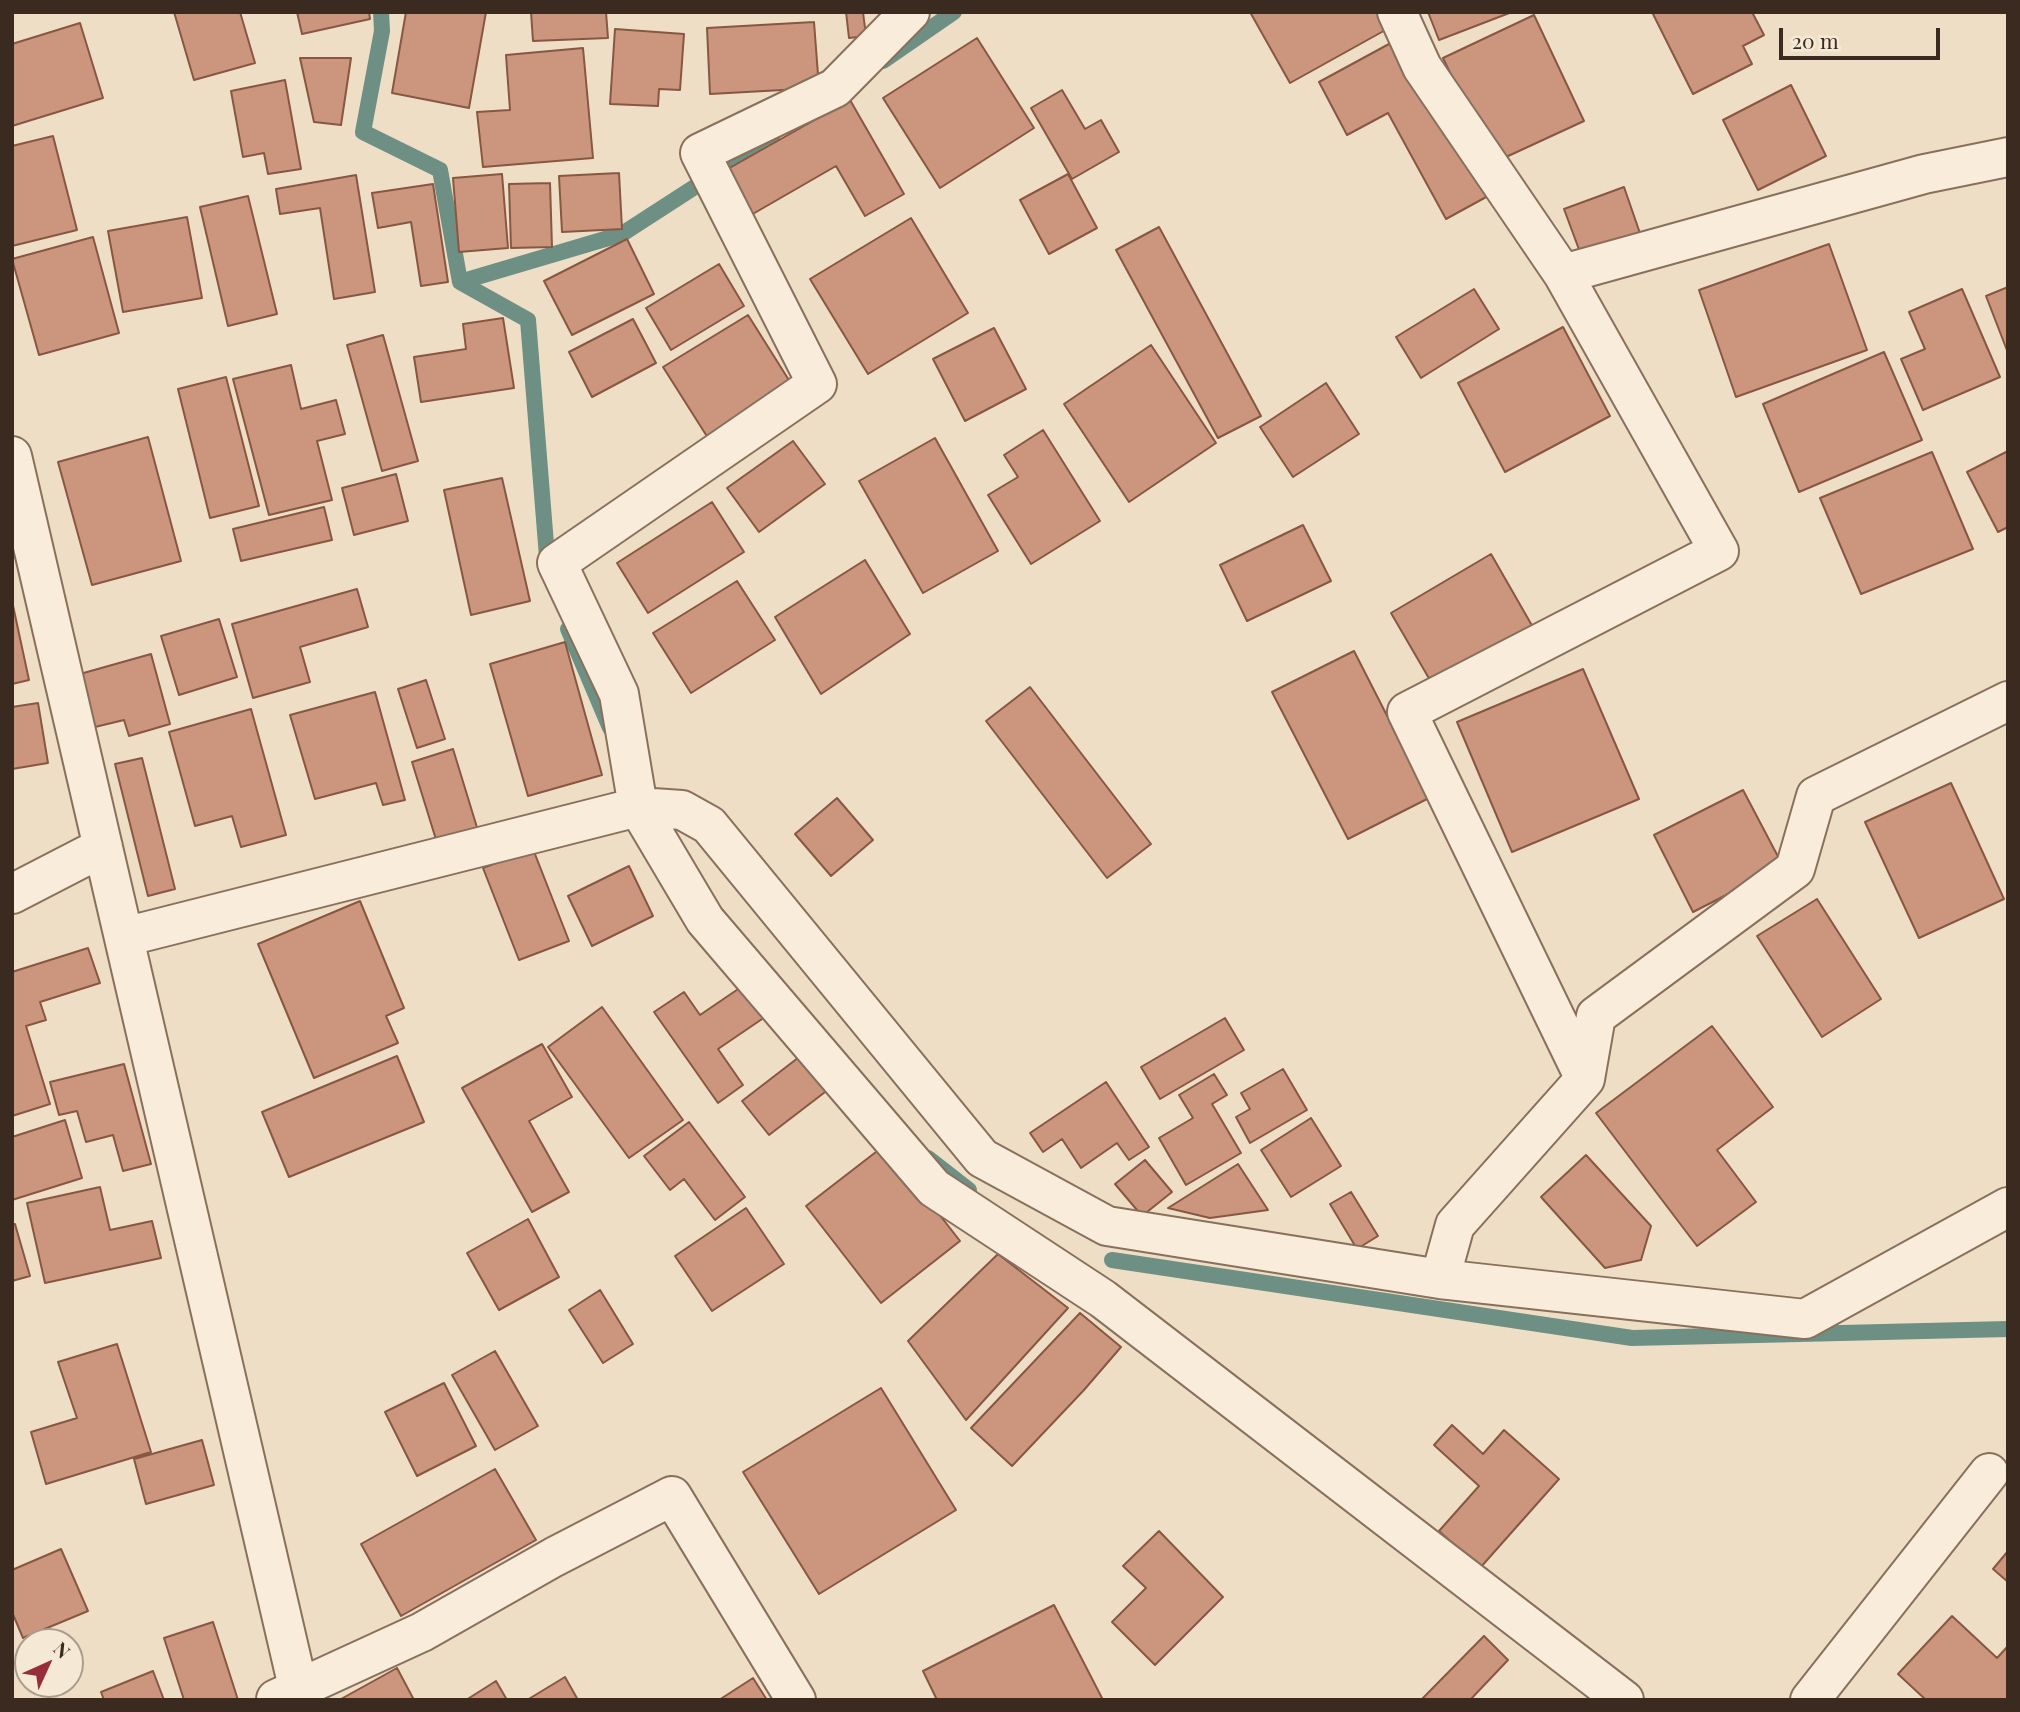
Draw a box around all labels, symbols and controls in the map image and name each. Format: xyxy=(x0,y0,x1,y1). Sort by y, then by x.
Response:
scale bar xyxy=(1782,14,1943,58)
text: 20 m xyxy=(1792,26,1839,54)
north arrow xyxy=(14,1628,84,1698)
text: N xyxy=(48,1636,76,1664)

